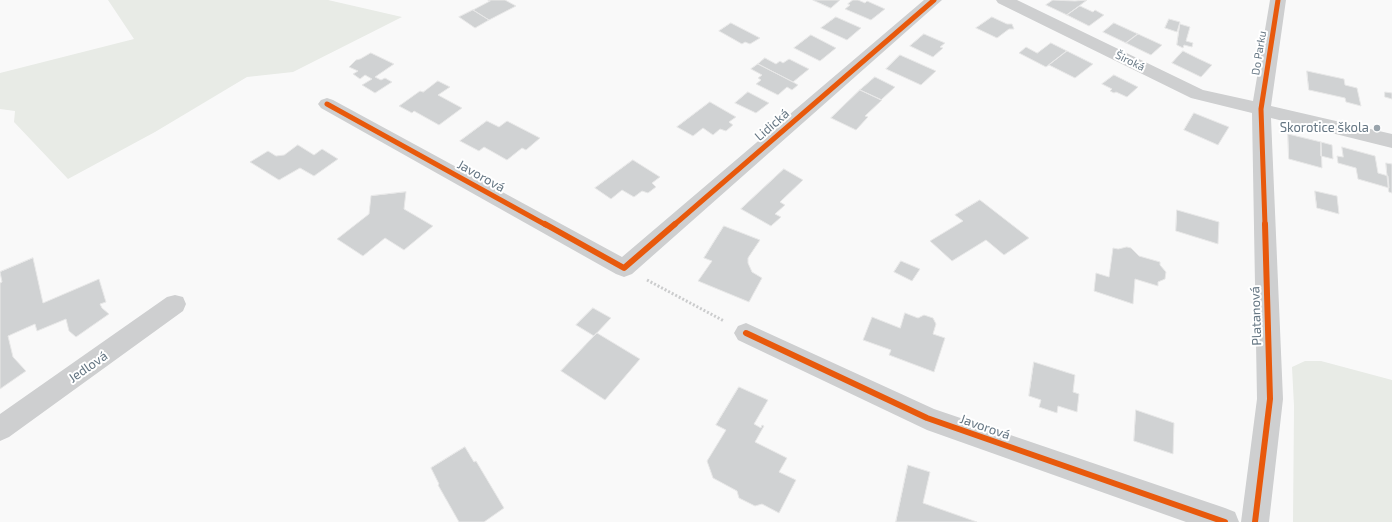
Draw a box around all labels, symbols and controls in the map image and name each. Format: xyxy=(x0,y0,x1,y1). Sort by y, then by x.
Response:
street label: Do Parku xyxy=(1249,30,1269,76)
street label: Široká xyxy=(1113,48,1147,74)
street label: Lidická xyxy=(752,106,792,144)
place label: Skorotice škola xyxy=(1280,120,1369,136)
marker: Skorotice škola xyxy=(1372,123,1382,133)
street label: Javorová xyxy=(454,157,508,195)
street label: Platanová xyxy=(1247,286,1265,346)
street label: Jedlová xyxy=(66,348,110,386)
street label: Javorová xyxy=(958,411,1012,443)

